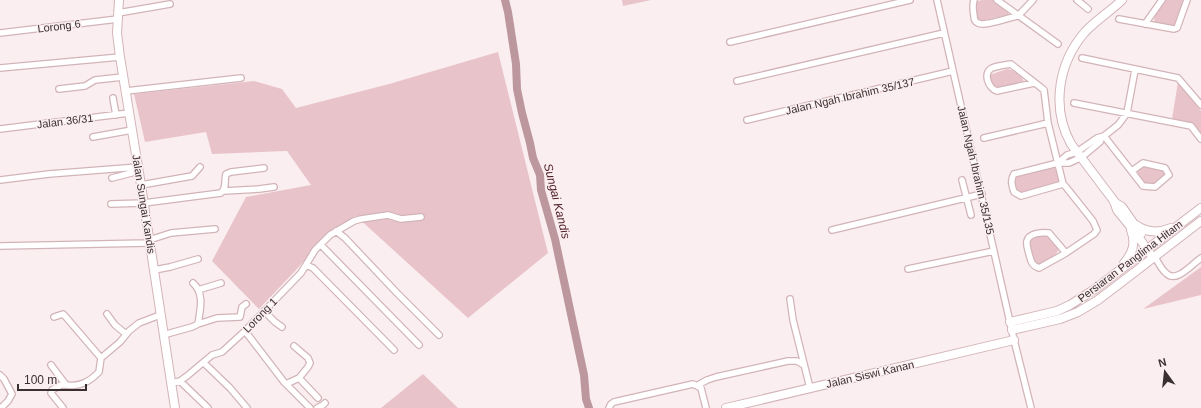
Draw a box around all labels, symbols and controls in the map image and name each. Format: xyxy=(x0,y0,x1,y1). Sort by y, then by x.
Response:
street label: Lorong 6 xyxy=(37,17,81,35)
street label: Jalan Ngah Ibrahim 35/137 xyxy=(784,75,916,117)
street label: Jalan Ngah Ibrahim 35/135 xyxy=(955,104,997,236)
street label: Jalan 36/31 xyxy=(36,112,94,130)
street label: Jalan Sungai Kandis xyxy=(130,154,158,255)
water label: Sungai Kandis xyxy=(541,162,573,240)
street label: Persiaran Panglima Hitam xyxy=(1075,218,1185,304)
street label: Lorong 1 xyxy=(241,295,279,335)
north arrow xyxy=(1145,352,1185,392)
text: N xyxy=(1157,356,1168,369)
street label: Jalan Siswi Kanan xyxy=(825,358,915,390)
scale bar xyxy=(18,366,86,392)
text: 100 m xyxy=(24,373,57,387)

